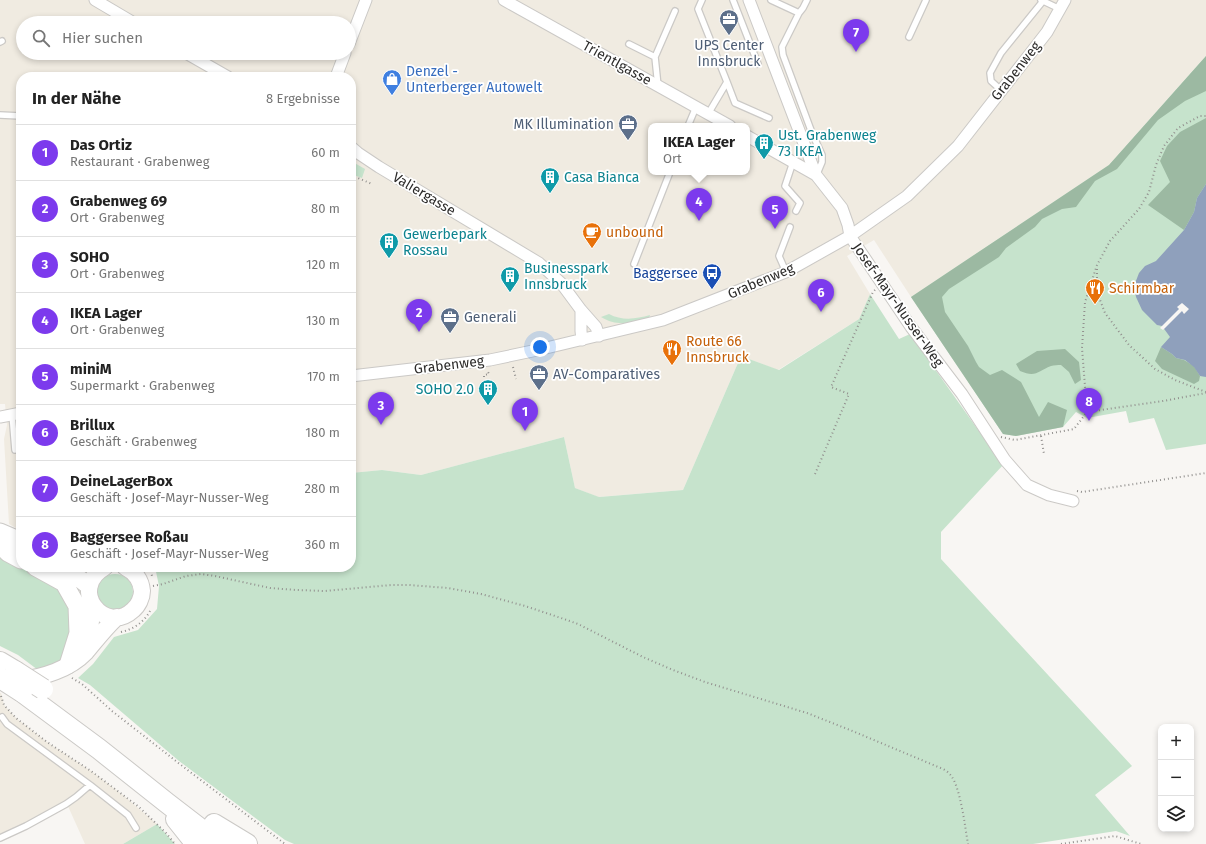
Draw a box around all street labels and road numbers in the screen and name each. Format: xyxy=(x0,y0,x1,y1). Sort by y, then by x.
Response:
street label: Trientlgasse xyxy=(580,37,654,89)
street label: Grabenweg xyxy=(988,37,1045,104)
street label: Valiergasse xyxy=(389,169,459,219)
street label: Josef-Mayr-Nusser-Weg xyxy=(849,240,948,371)
street label: Grabenweg xyxy=(725,259,797,303)
street label: Grabenweg xyxy=(413,352,486,378)

